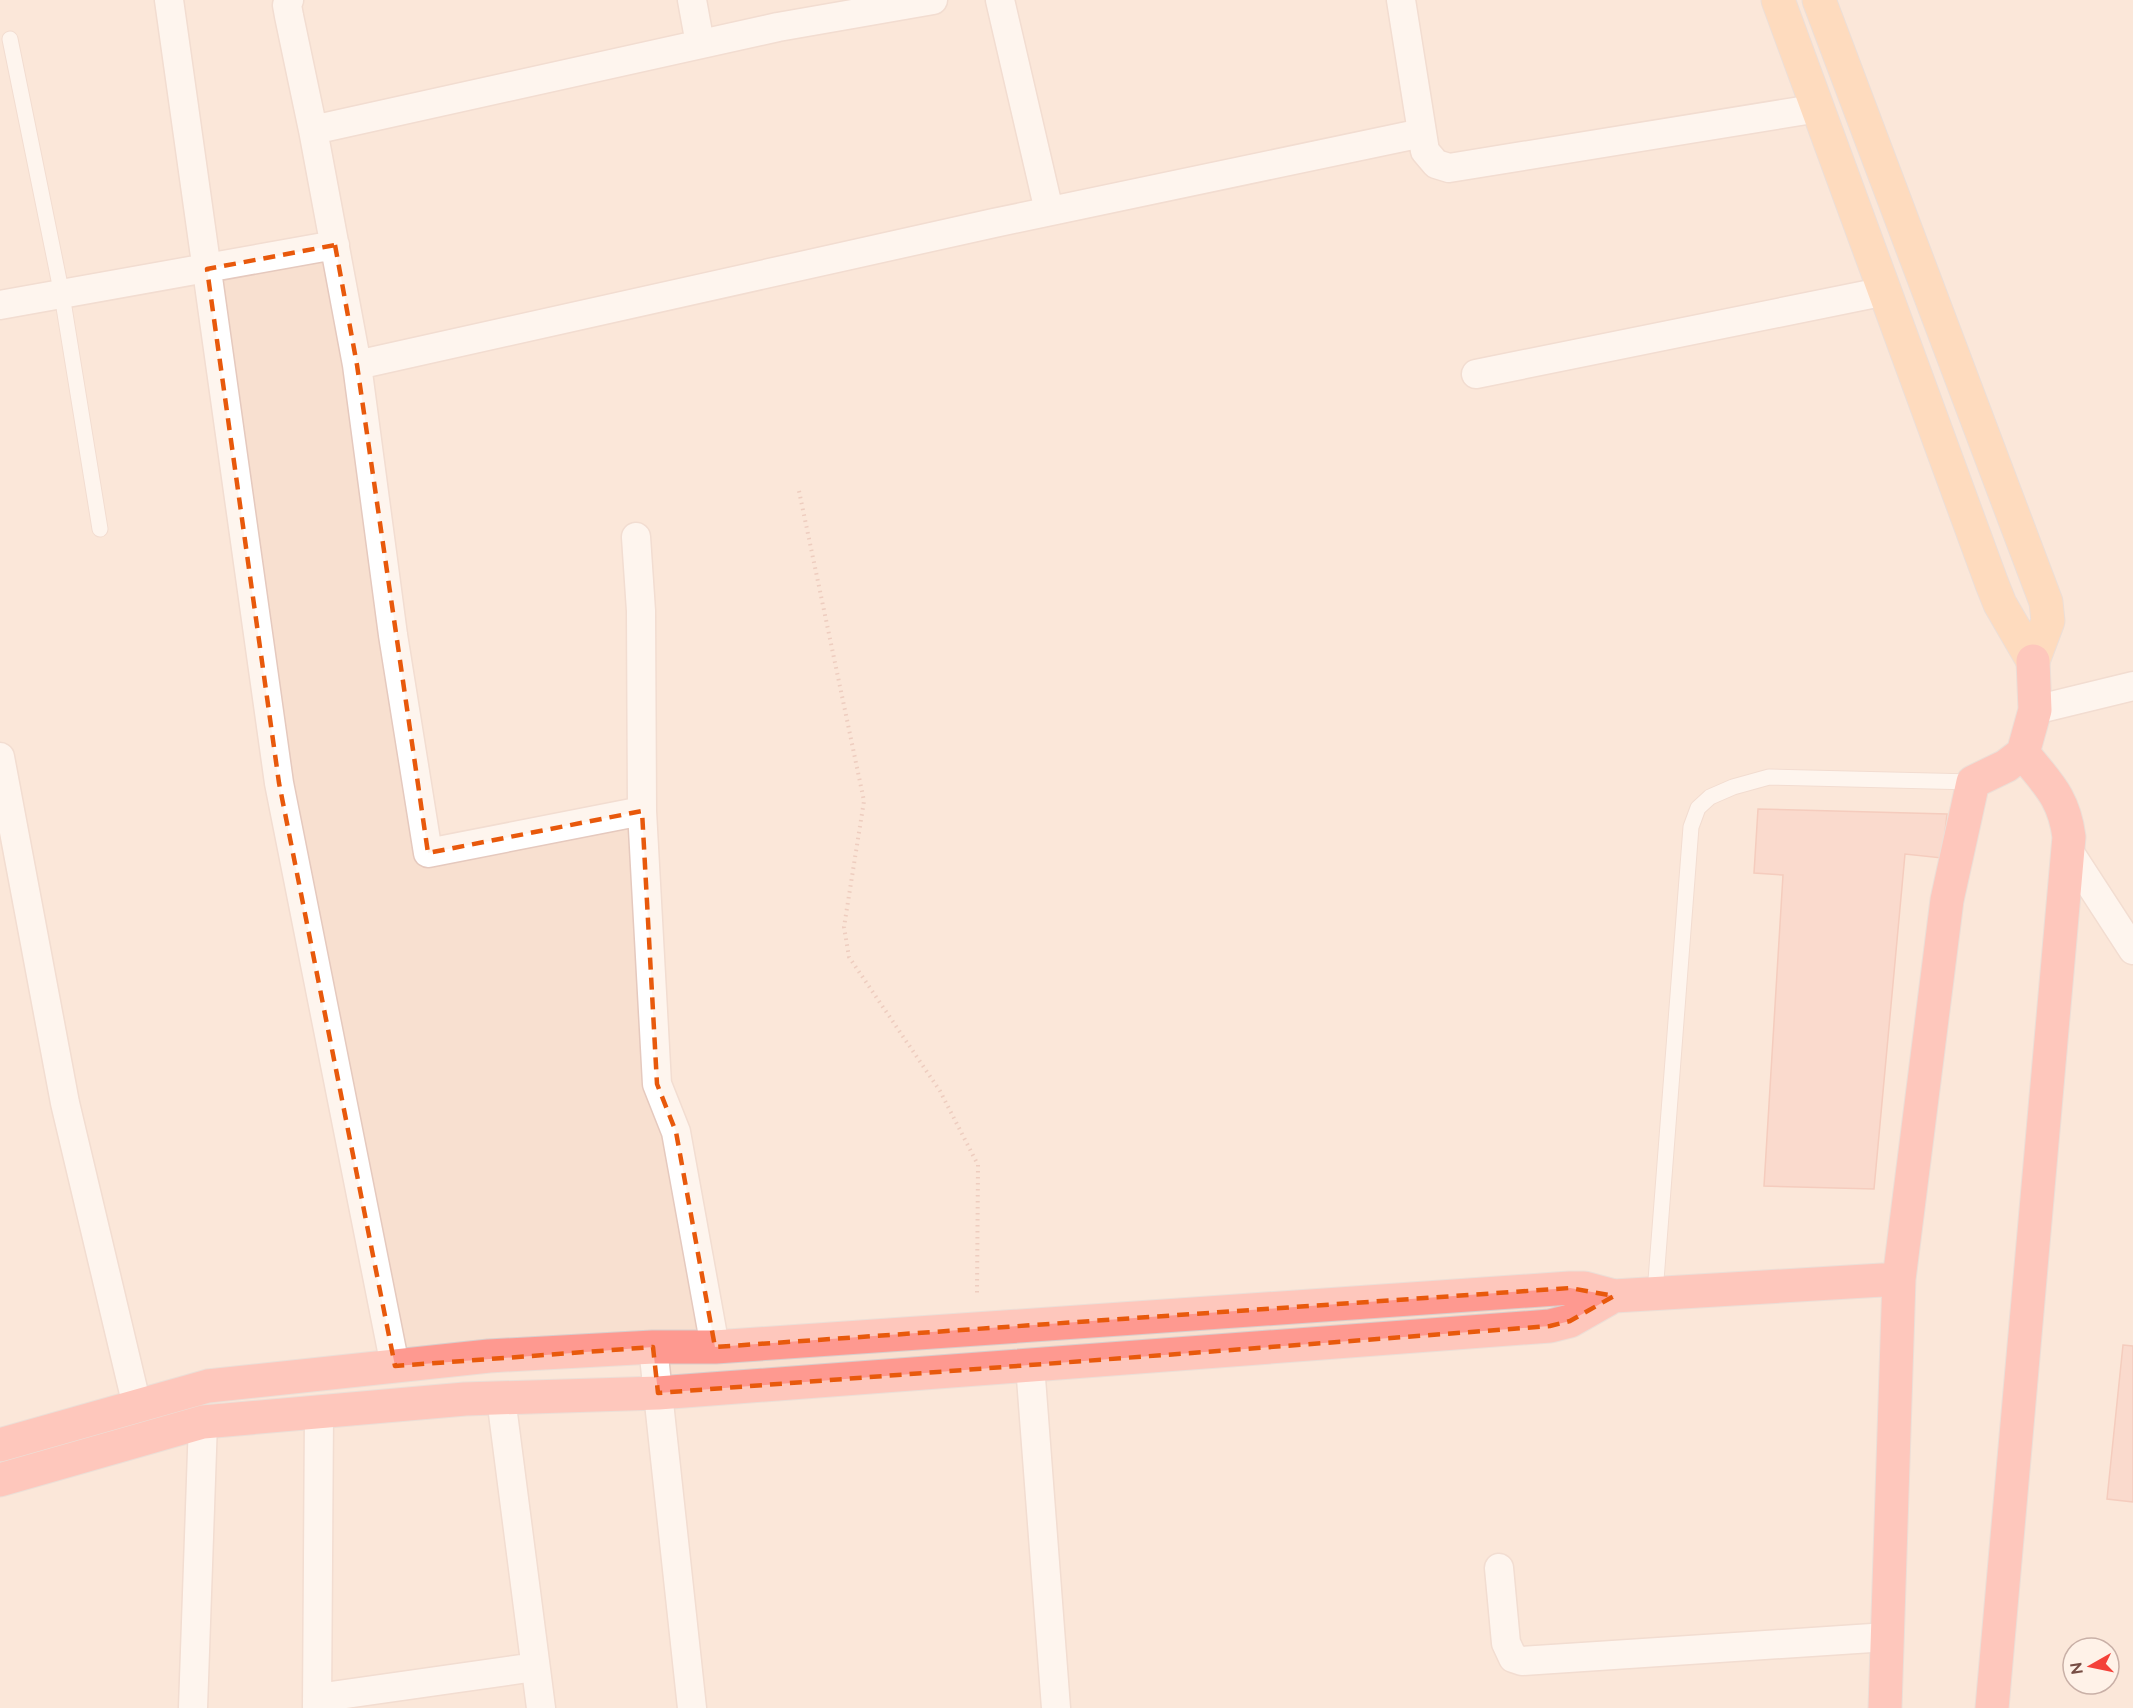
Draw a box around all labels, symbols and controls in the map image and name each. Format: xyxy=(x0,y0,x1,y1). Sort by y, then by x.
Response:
north arrow xyxy=(2061,1636,2121,1696)
text: N xyxy=(2066,1661,2087,1676)

